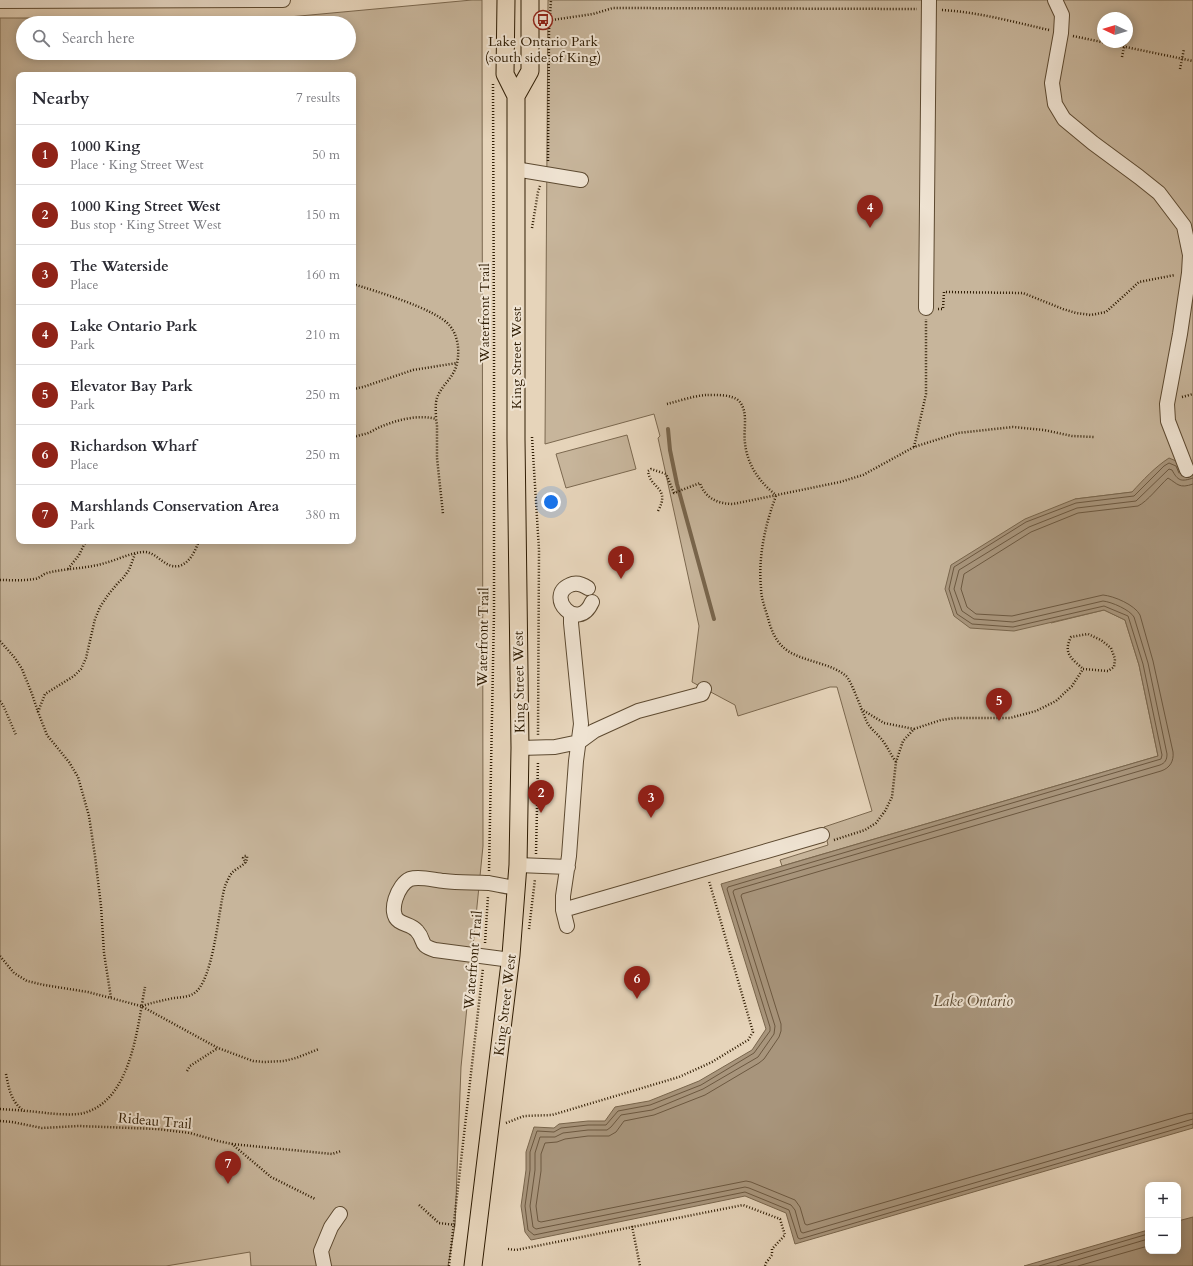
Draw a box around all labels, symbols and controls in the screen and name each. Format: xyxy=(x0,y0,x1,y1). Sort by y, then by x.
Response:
bus stop icon: Lake Ontario Park (south side of King) xyxy=(532,9,554,31)
north arrow xyxy=(1097,12,1133,48)
search box xyxy=(16,16,356,60)
icon: search xyxy=(30,27,52,49)
text: Search here xyxy=(62,28,135,48)
place label: Lake Ontario Park (south side of King) xyxy=(485,32,601,67)
text: Nearby xyxy=(32,87,89,110)
text: 7 results xyxy=(296,89,340,107)
text: 1000 King xyxy=(70,136,140,156)
text: 1 xyxy=(42,146,48,164)
text: 50 m xyxy=(312,146,340,164)
text: Place · King Street West xyxy=(70,156,204,174)
pin: 4 xyxy=(857,195,883,228)
text: 1000 King Street West xyxy=(70,196,220,216)
text: 2 xyxy=(42,206,48,224)
text: 150 m xyxy=(306,206,340,224)
text: Bus stop · King Street West xyxy=(70,216,221,234)
text: The Waterside xyxy=(70,256,169,276)
street label: Waterfront Trail xyxy=(475,263,494,364)
text: 3 xyxy=(42,266,48,284)
text: 160 m xyxy=(306,266,340,284)
text: Place xyxy=(70,276,98,294)
street label: King Street West xyxy=(507,306,526,409)
text: Lake Ontario Park xyxy=(70,316,197,336)
text: 4 xyxy=(42,326,48,344)
text: 210 m xyxy=(306,326,340,344)
text: Park xyxy=(70,336,95,354)
text: Elevator Bay Park xyxy=(70,376,193,396)
text: 5 xyxy=(42,386,48,404)
text: 250 m xyxy=(306,386,340,404)
text: Park xyxy=(70,396,95,414)
text: Richardson Wharf xyxy=(70,436,196,456)
text: 6 xyxy=(42,446,48,464)
text: 250 m xyxy=(306,446,340,464)
text: Place xyxy=(70,456,98,474)
your location xyxy=(541,492,561,512)
text: Marshlands Conservation Area xyxy=(70,496,279,516)
text: 7 xyxy=(42,506,48,524)
text: 380 m xyxy=(306,506,340,524)
text: Park xyxy=(70,516,95,534)
pin: 1 xyxy=(608,546,634,579)
street label: Waterfront Trail xyxy=(473,587,493,688)
street label: King Street West xyxy=(509,630,529,733)
pin: 5 xyxy=(986,688,1012,721)
pin: 2 xyxy=(528,780,554,813)
pin: 3 xyxy=(638,785,664,818)
street label: Waterfront Trail xyxy=(459,909,487,1011)
street label: King Street West xyxy=(489,953,521,1057)
pin: 6 xyxy=(624,966,650,999)
water label: Lake Ontario xyxy=(933,991,1013,1011)
street label: Rideau Trail xyxy=(117,1108,193,1134)
pin: 7 xyxy=(215,1151,241,1184)
map controls xyxy=(1145,1182,1181,1254)
button: + xyxy=(1145,1182,1181,1218)
button: − xyxy=(1145,1218,1181,1254)

